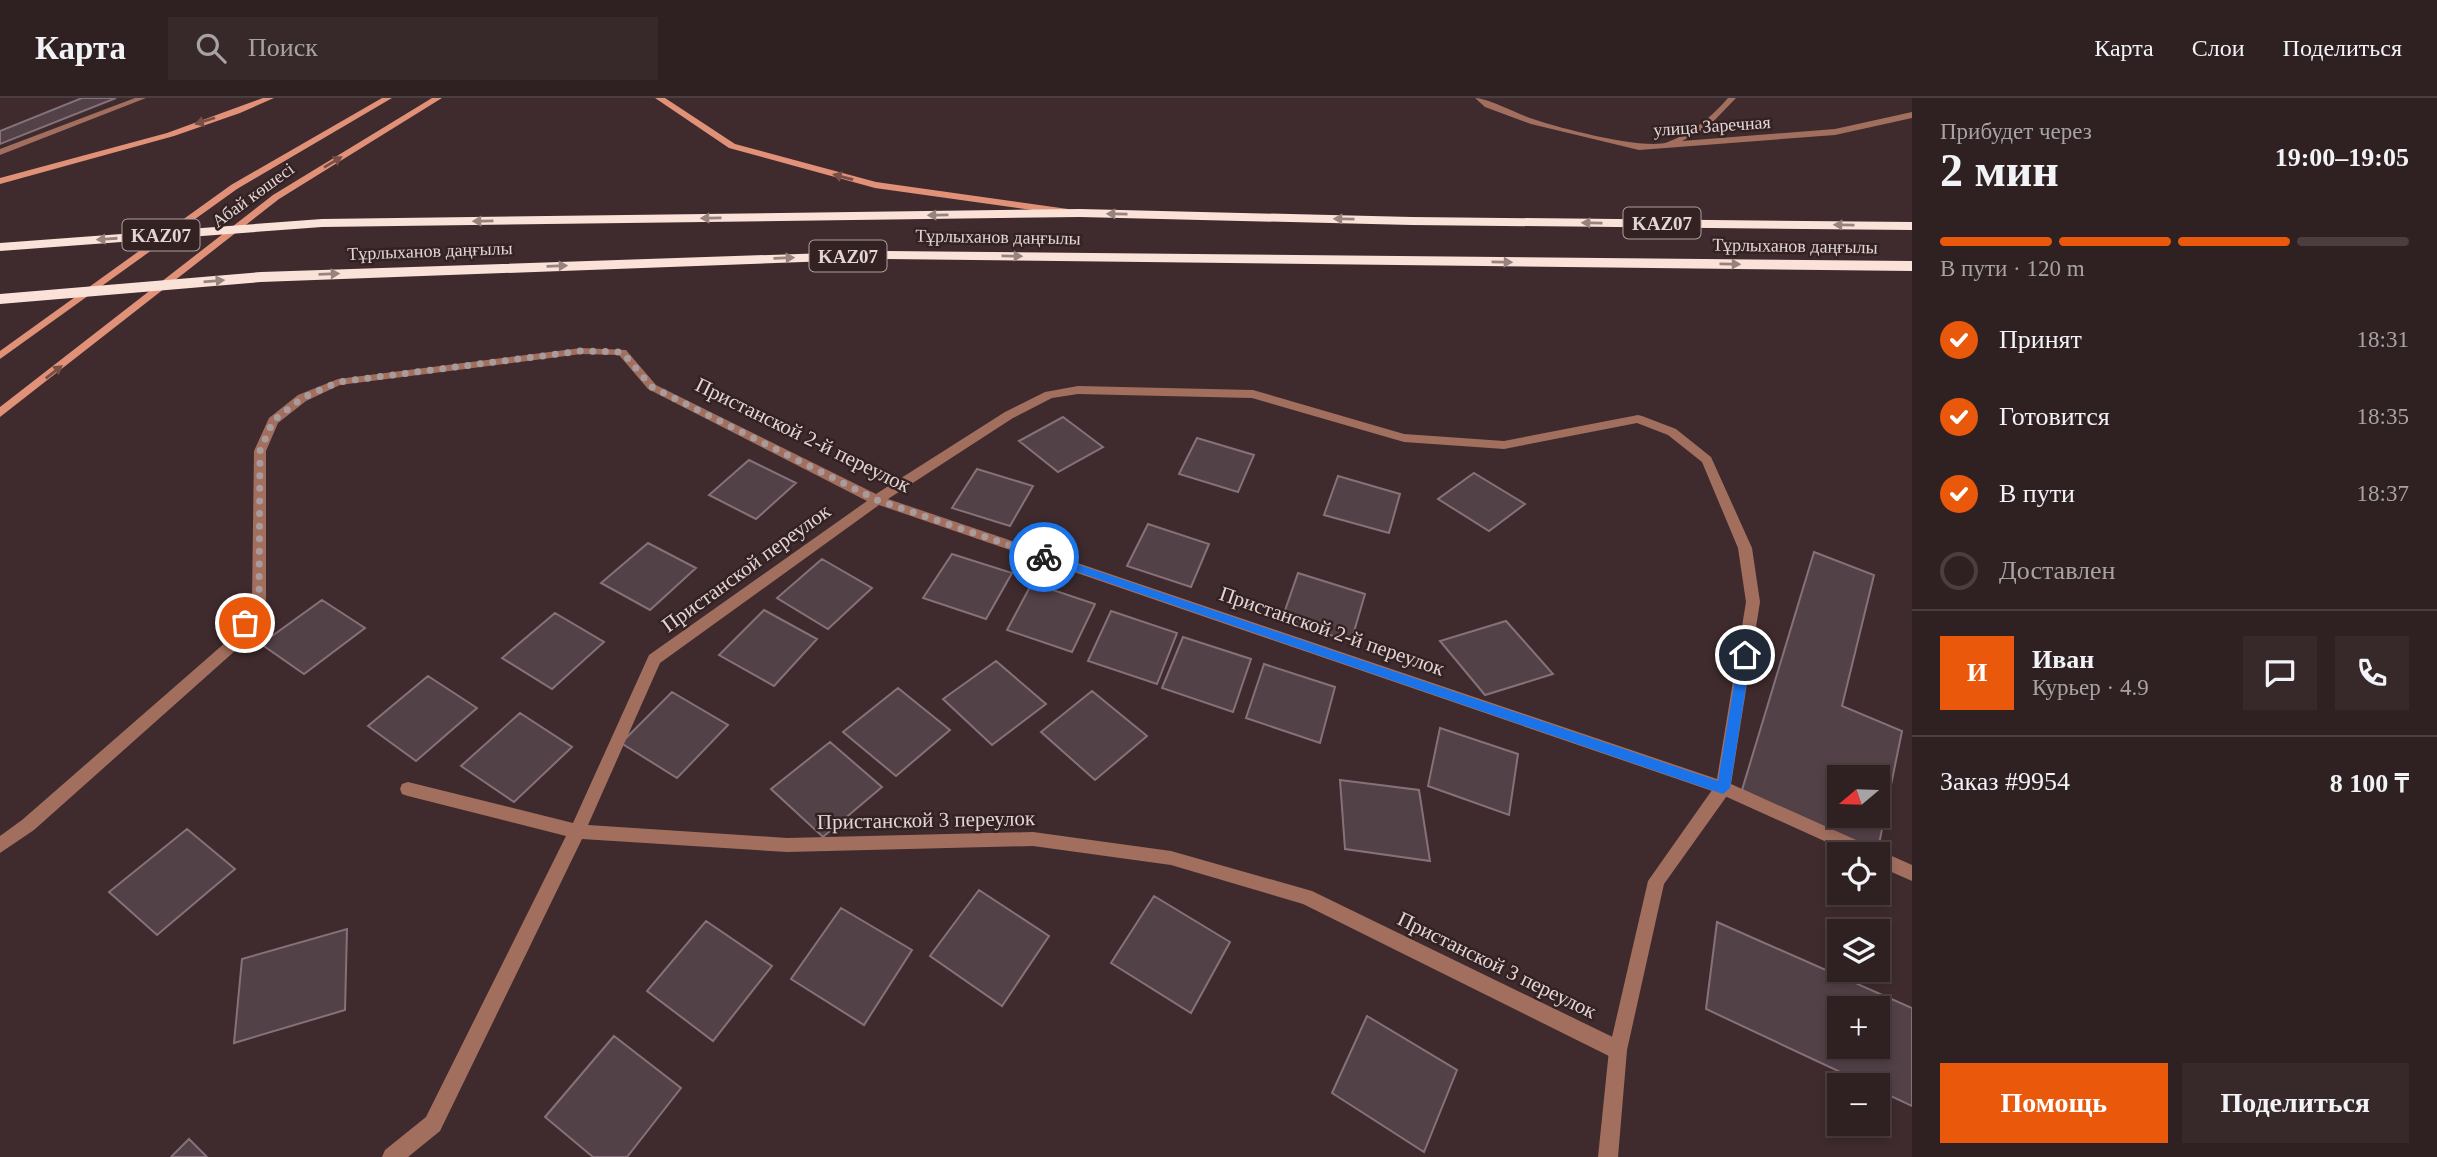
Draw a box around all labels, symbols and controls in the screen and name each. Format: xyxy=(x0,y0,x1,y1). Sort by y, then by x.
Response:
search box xyxy=(168,17,658,80)
icon: search xyxy=(192,29,230,67)
text: Карта xyxy=(35,30,126,66)
text: Поиск xyxy=(248,33,318,62)
text: Карта xyxy=(2094,35,2154,61)
text: Слои xyxy=(2192,35,2245,61)
text: Поделиться xyxy=(2283,35,2402,61)
street label: улица Заречная xyxy=(1653,112,1771,140)
one-way arrow xyxy=(195,117,216,127)
text: Прибудет через xyxy=(1940,119,2092,144)
text: 19:00–19:05 xyxy=(2275,143,2409,172)
text: 2 мин xyxy=(1940,145,2059,196)
one-way arrow xyxy=(324,155,343,168)
street label: Абай көшесі xyxy=(208,159,298,231)
one-way arrow xyxy=(832,171,853,181)
one-way arrow xyxy=(1105,208,1127,220)
road number: KAZ07 xyxy=(1624,208,1700,238)
one-way arrow xyxy=(927,209,949,221)
one-way arrow xyxy=(699,212,721,224)
one-way arrow xyxy=(1333,213,1355,225)
one-way arrow xyxy=(472,215,494,227)
one-way arrow xyxy=(1581,217,1603,228)
road number: KAZ07 xyxy=(122,220,200,251)
one-way arrow xyxy=(1833,220,1855,231)
street label: Тұрлыханов даңғылы xyxy=(915,226,1081,248)
one-way arrow xyxy=(96,234,118,245)
street label: Тұрлыханов даңғылы xyxy=(1712,235,1878,257)
street label: Тұрлыханов даңғылы xyxy=(347,238,513,264)
road number: KAZ07 xyxy=(810,240,886,272)
one-way arrow xyxy=(1001,250,1023,262)
one-way arrow xyxy=(773,253,795,264)
one-way arrow xyxy=(1492,256,1514,268)
text: В пути · 120 m xyxy=(1940,256,2085,281)
one-way arrow xyxy=(1719,259,1741,270)
one-way arrow xyxy=(546,261,568,272)
one-way arrow xyxy=(319,269,341,280)
one-way arrow xyxy=(204,275,226,286)
icon: check xyxy=(1940,321,1978,359)
text: Принят xyxy=(1999,325,2082,354)
text: 18:31 xyxy=(2357,327,2409,352)
one-way arrow xyxy=(45,365,63,379)
street label: Пристанской 2-й переулок xyxy=(692,372,915,498)
icon: check xyxy=(1940,398,1978,436)
text: Готовится xyxy=(1999,402,2110,431)
text: 18:35 xyxy=(2357,404,2409,429)
icon: check xyxy=(1940,475,1978,513)
text: В пути xyxy=(1999,479,2075,508)
text: 18:37 xyxy=(2357,481,2409,506)
street label: Пристанской переулок xyxy=(657,498,836,637)
courier xyxy=(1009,522,1079,592)
icon: bike xyxy=(1025,538,1063,576)
text: Доставлен xyxy=(1999,556,2116,585)
street label: Пристанской 2-й переулок xyxy=(1216,581,1448,681)
pin xyxy=(215,593,275,653)
icon: bag xyxy=(226,604,264,642)
pin xyxy=(1715,625,1775,685)
icon: home xyxy=(1726,636,1764,674)
button: chat xyxy=(2243,636,2317,710)
button: phone xyxy=(2335,636,2409,710)
text: Иван xyxy=(2032,645,2094,674)
text: И xyxy=(1967,658,1987,687)
text: Курьер · 4.9 xyxy=(2032,675,2149,700)
north arrow xyxy=(1827,765,1890,828)
map controls xyxy=(1827,765,1890,1136)
text: Заказ #9954 xyxy=(1940,767,2070,796)
text: 8 100 ₸ xyxy=(2330,769,2409,798)
street label: Пристанской 3 переулок xyxy=(817,806,1036,834)
button: locate xyxy=(1827,842,1890,905)
street label: Пристанской 3 переулок xyxy=(1394,906,1601,1024)
button: layers xyxy=(1827,919,1890,982)
button: + xyxy=(1827,996,1890,1059)
button: Помощь xyxy=(1940,1063,2168,1143)
button: Поделиться xyxy=(2182,1063,2409,1143)
button: − xyxy=(1827,1073,1890,1136)

